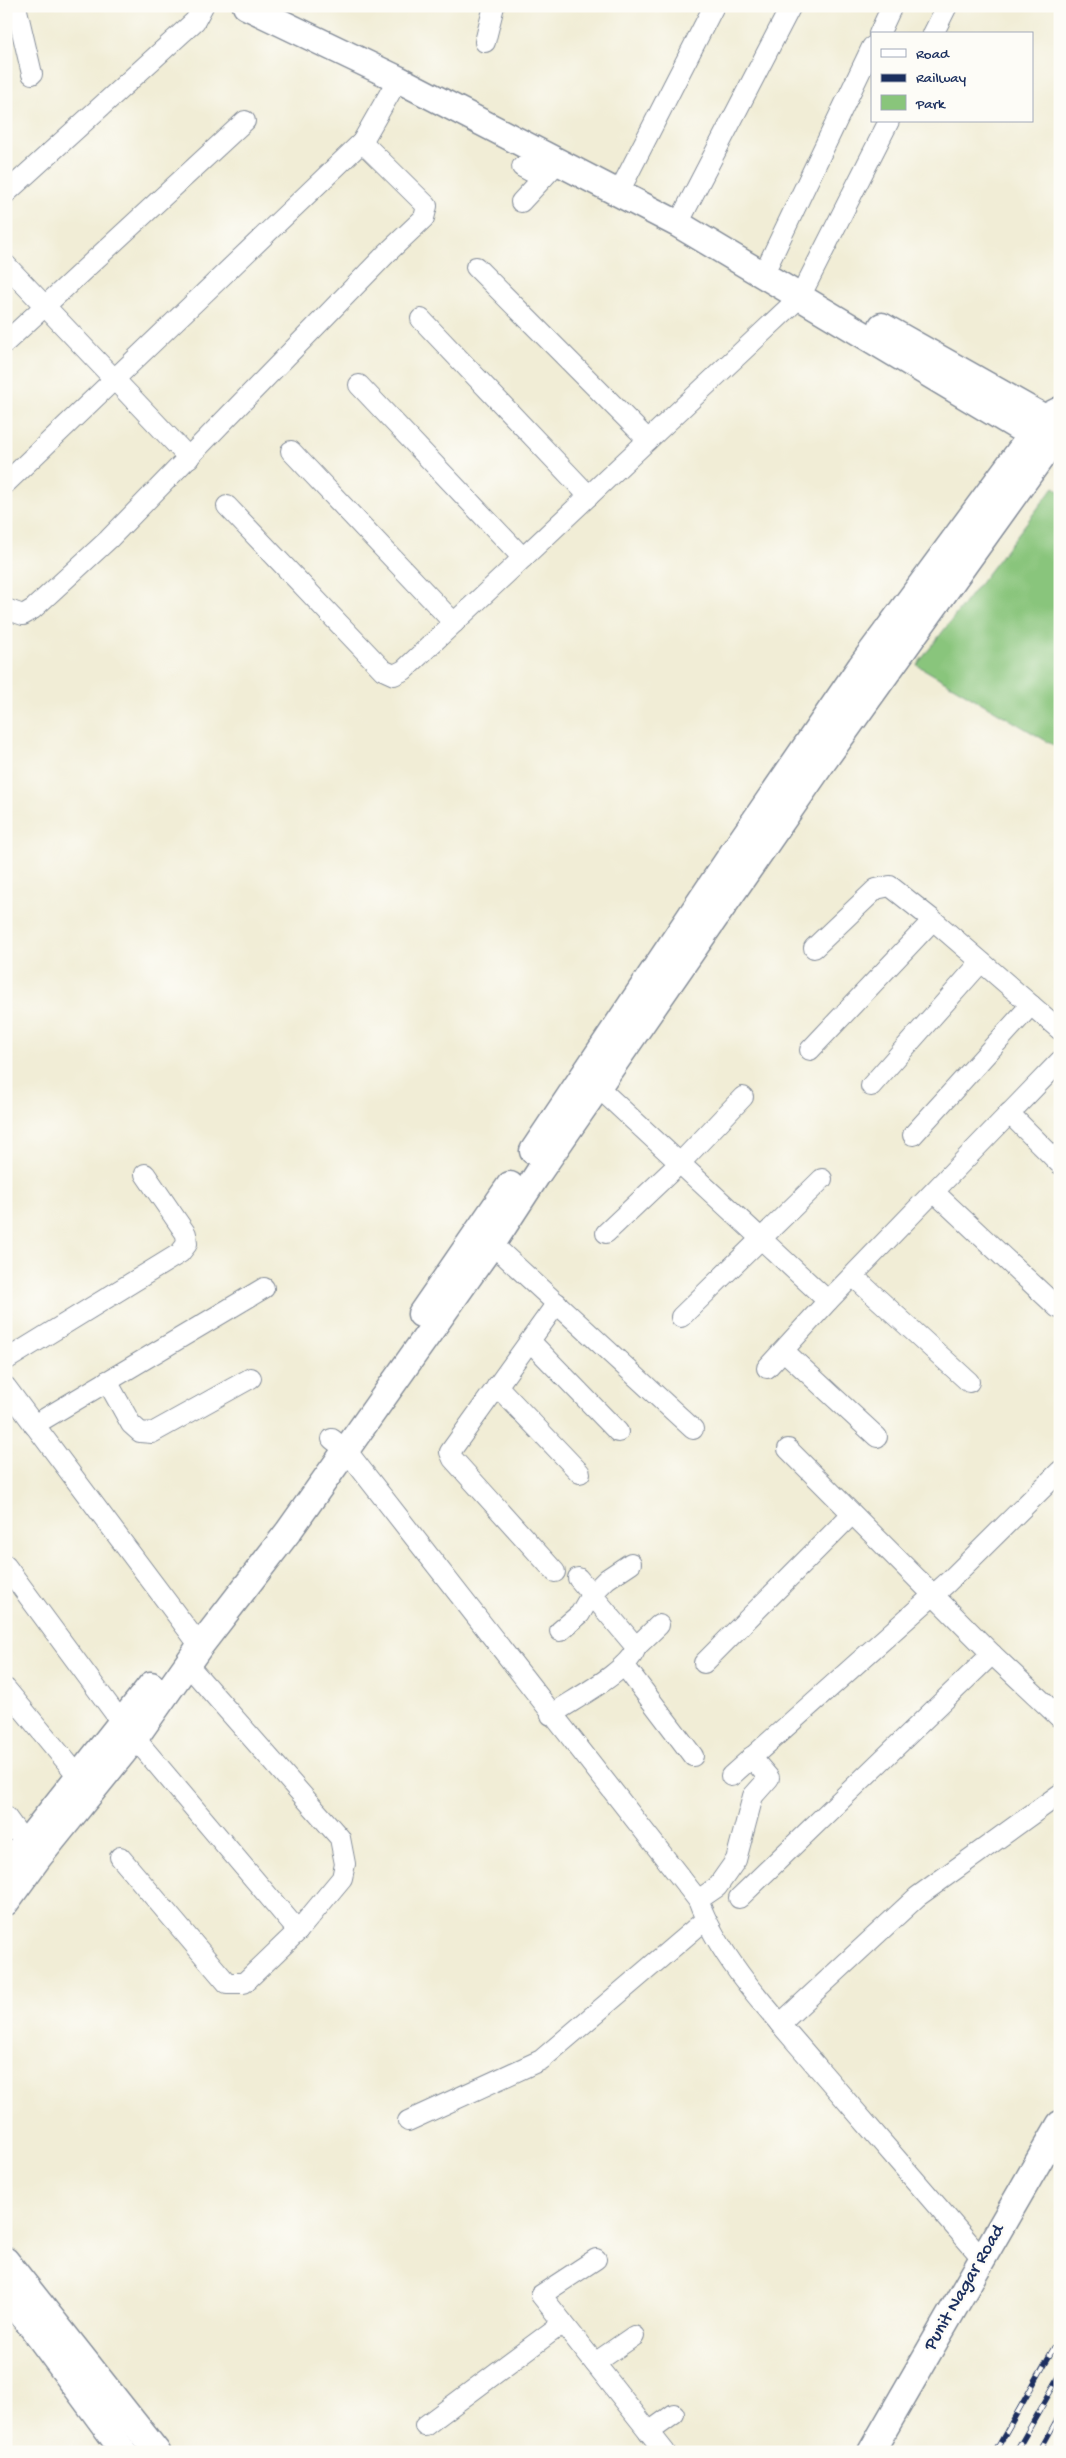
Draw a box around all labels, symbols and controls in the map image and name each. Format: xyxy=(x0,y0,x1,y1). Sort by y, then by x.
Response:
legend xyxy=(871,32,1034,122)
text: Road xyxy=(916,46,950,64)
text: Railway xyxy=(916,70,967,88)
text: Park xyxy=(915,96,946,114)
street label: Punit Nagar Road xyxy=(919,2219,1011,2356)

